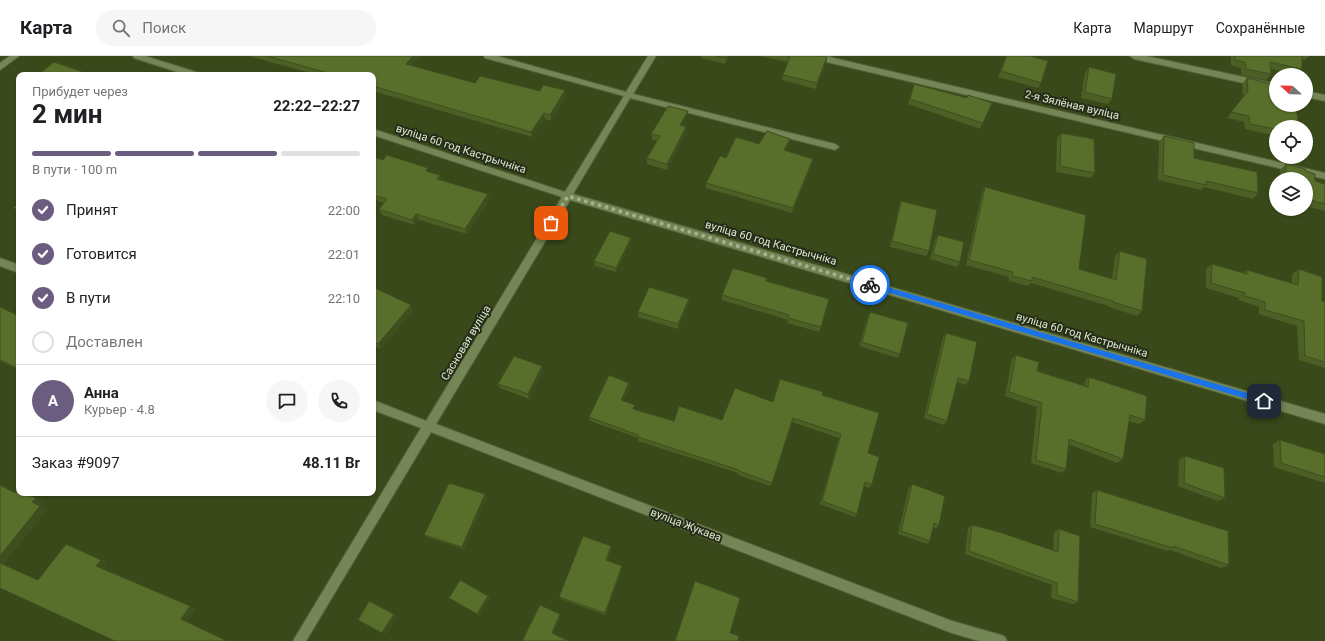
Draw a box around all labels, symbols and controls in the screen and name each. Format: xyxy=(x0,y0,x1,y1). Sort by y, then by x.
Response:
search box xyxy=(96,10,376,46)
text: Карта xyxy=(20,16,72,39)
icon: search xyxy=(110,17,132,39)
text: Поиск xyxy=(142,19,186,37)
text: Карта xyxy=(1073,20,1112,36)
text: Маршрут xyxy=(1134,20,1194,36)
text: Сохранённые xyxy=(1216,20,1305,36)
north arrow xyxy=(1269,68,1313,112)
map controls xyxy=(1269,68,1313,216)
text: Прибудет через xyxy=(32,84,128,99)
street label: 2-я Зялёная вуліца xyxy=(1023,88,1121,122)
text: 22:22–22:27 xyxy=(273,97,360,115)
text: 2 мин xyxy=(32,99,103,129)
button: locate xyxy=(1269,120,1313,164)
street label: вуліца 60 год Кастрычніка xyxy=(394,122,528,176)
text: В пути · 100 m xyxy=(32,162,117,177)
button: layers xyxy=(1269,172,1313,216)
icon: check xyxy=(32,199,54,221)
text: Принят xyxy=(66,201,118,219)
text: 22:00 xyxy=(328,203,360,218)
pin xyxy=(534,206,568,240)
icon: bag xyxy=(540,212,562,234)
street label: вуліца 60 год Кастрычніка xyxy=(704,218,838,268)
icon: check xyxy=(32,243,54,265)
text: Готовится xyxy=(66,245,137,263)
text: 22:01 xyxy=(328,247,360,262)
courier xyxy=(850,265,890,305)
icon: bike xyxy=(859,274,881,296)
icon: check xyxy=(32,287,54,309)
text: В пути xyxy=(66,289,111,307)
text: 22:10 xyxy=(328,291,360,306)
street label: Сасновая вуліца xyxy=(438,303,494,383)
street label: вуліца 60 год Кастрычніка xyxy=(1015,310,1149,360)
text: Доставлен xyxy=(66,333,143,351)
button: chat xyxy=(266,380,308,422)
button: phone xyxy=(318,380,360,422)
text: Анна xyxy=(84,384,119,402)
pin xyxy=(1247,384,1281,418)
icon: home xyxy=(1253,390,1275,412)
text: А xyxy=(48,392,58,410)
text: Курьер · 4.8 xyxy=(84,402,155,417)
text: Заказ #9097 xyxy=(32,454,120,472)
text: 48.11 Br xyxy=(302,454,360,472)
street label: вуліца Жукава xyxy=(649,506,723,544)

